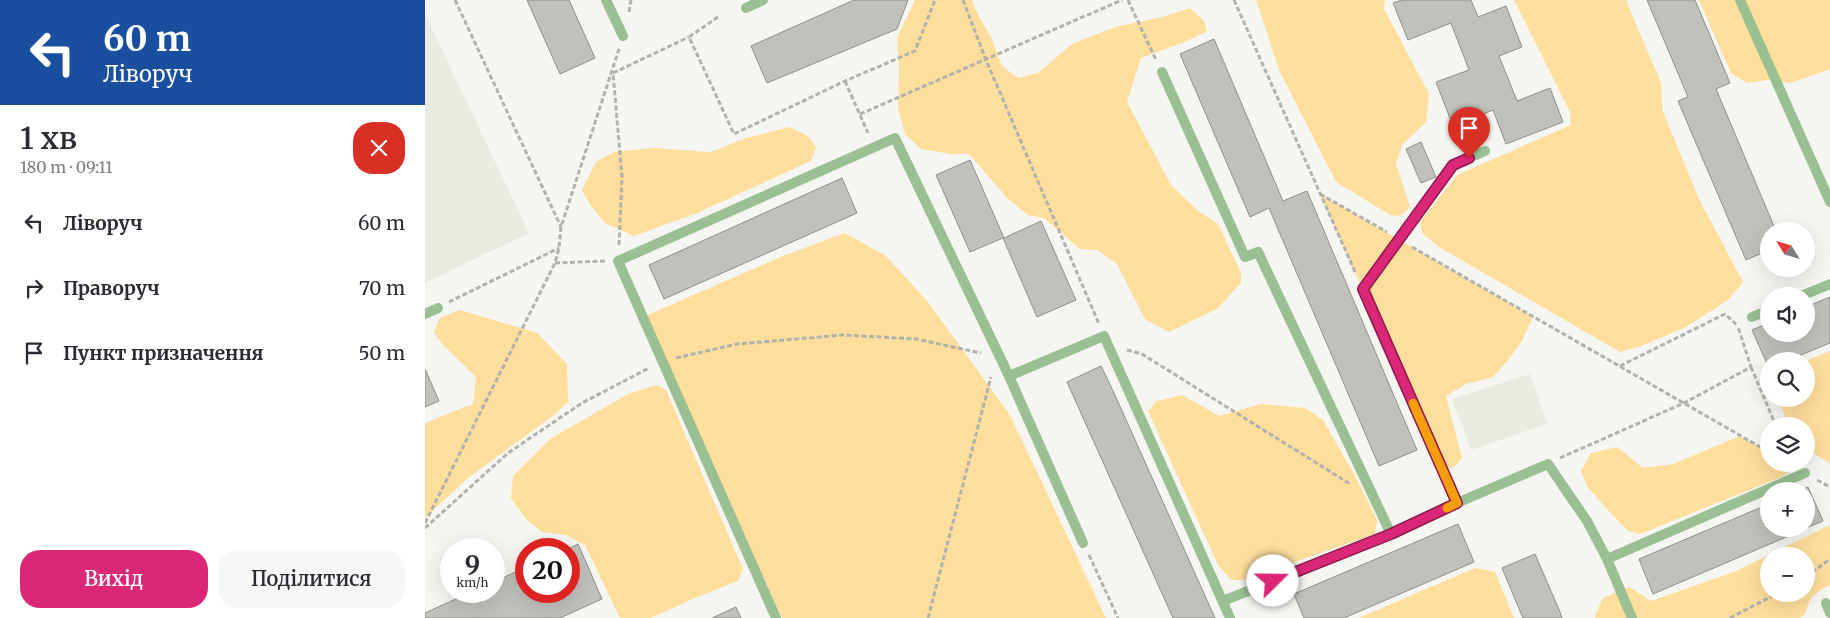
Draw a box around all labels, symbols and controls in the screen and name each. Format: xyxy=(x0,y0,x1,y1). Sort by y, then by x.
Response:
text: 60 m xyxy=(103,17,191,61)
icon: left xyxy=(20,20,85,85)
text: Ліворуч xyxy=(103,60,193,88)
pin xyxy=(1448,107,1490,158)
icon: arrive xyxy=(1455,114,1483,142)
text: 1 хв xyxy=(20,119,77,157)
button: close xyxy=(353,122,405,174)
text: 180 m · 09:11 xyxy=(20,157,113,177)
icon: left xyxy=(20,209,48,237)
text: Ліворуч xyxy=(63,211,143,235)
text: 60 m xyxy=(358,211,405,235)
north arrow xyxy=(1760,222,1815,278)
map controls xyxy=(1760,222,1815,602)
icon: right xyxy=(20,274,48,302)
text: Праворуч xyxy=(63,276,160,300)
text: 70 m xyxy=(359,276,405,300)
button: sound xyxy=(1760,287,1815,342)
icon: arrive xyxy=(20,339,48,367)
text: Пункт призначення xyxy=(63,341,263,365)
text: 50 m xyxy=(359,341,405,365)
button: search xyxy=(1760,352,1815,407)
button: layers xyxy=(1760,417,1815,472)
button: + xyxy=(1760,482,1815,537)
speed limit sign: 20 xyxy=(515,538,580,603)
button: − xyxy=(1760,547,1815,602)
text: 9 xyxy=(465,548,480,580)
button: Вихід xyxy=(20,550,208,608)
button: Поділитися xyxy=(218,550,405,608)
position arrow xyxy=(1246,554,1298,606)
text: km/h xyxy=(457,575,488,590)

